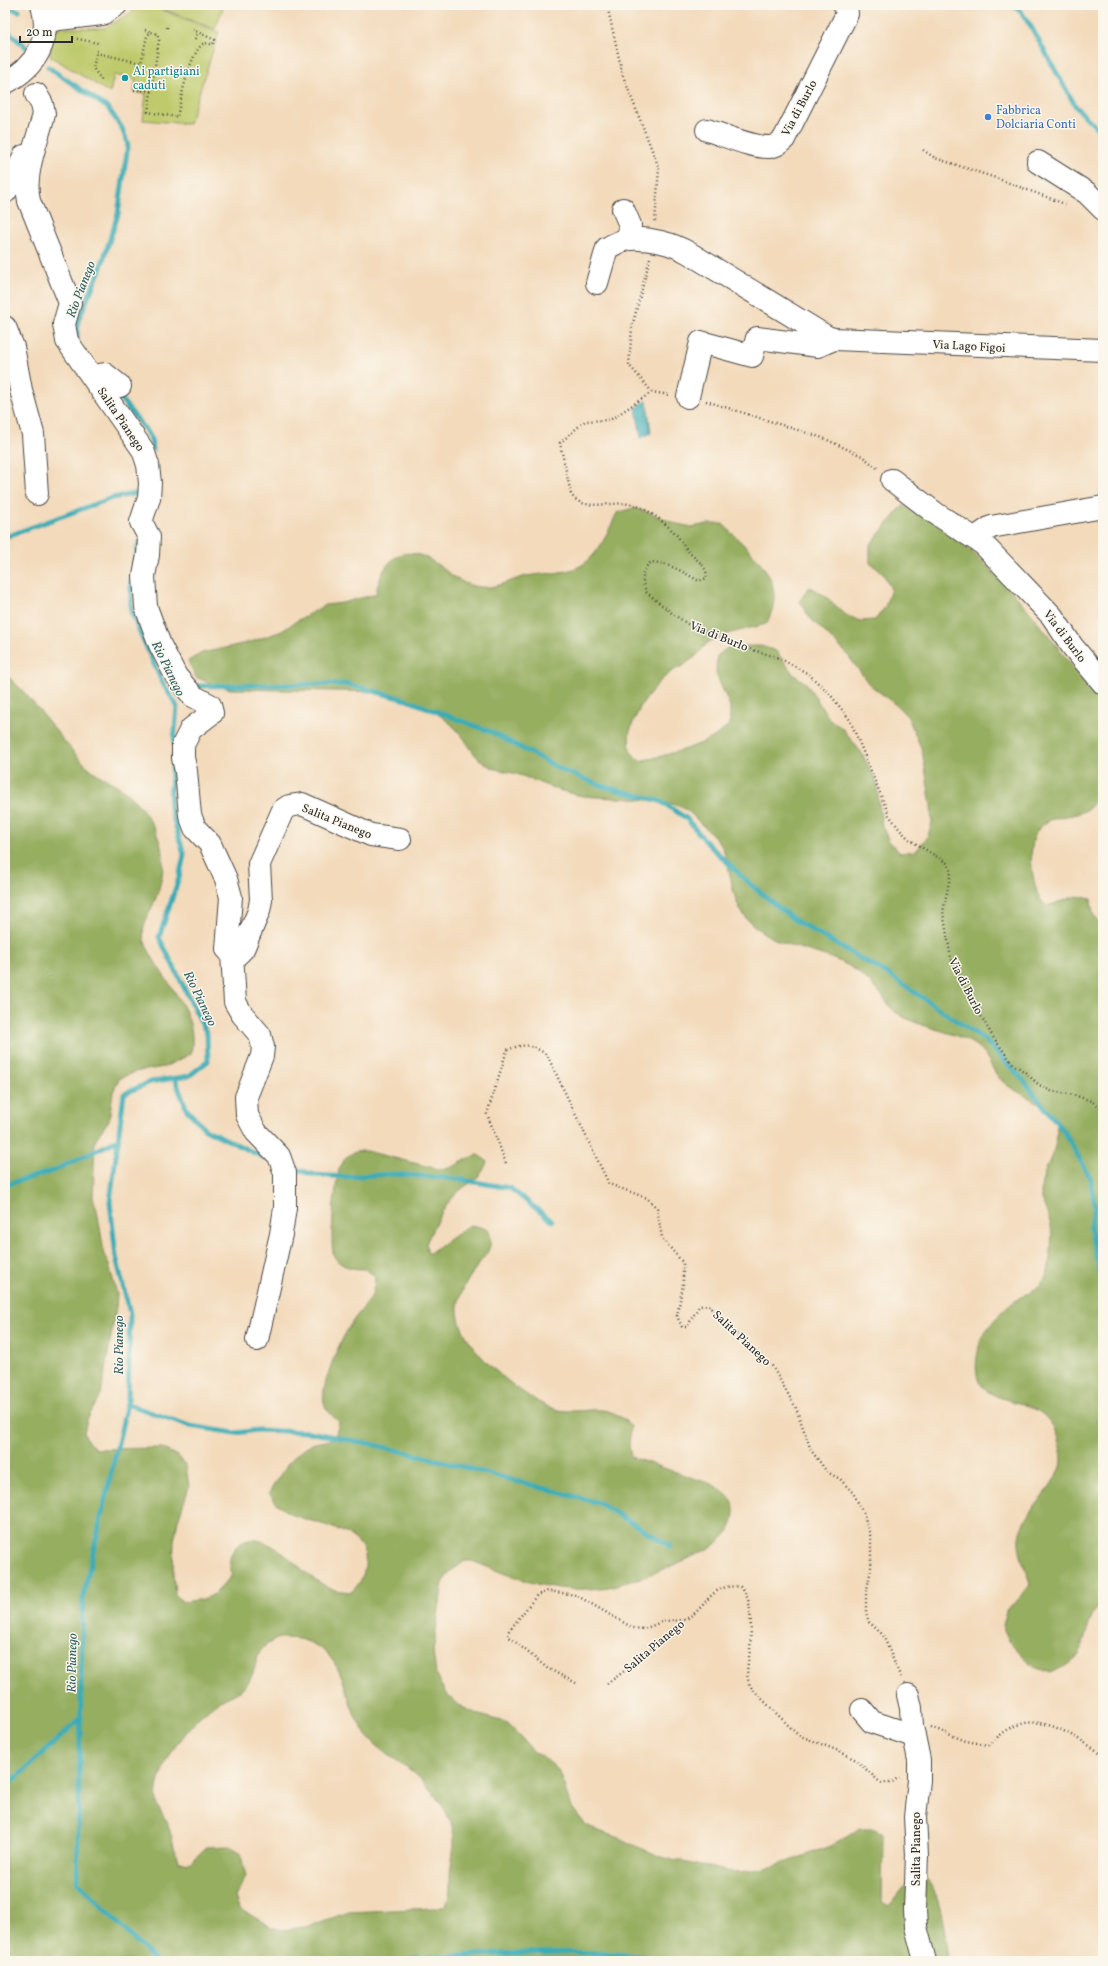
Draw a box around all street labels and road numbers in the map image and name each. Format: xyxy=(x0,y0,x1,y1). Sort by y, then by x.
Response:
street label: Via di Burlo xyxy=(778,77,821,139)
street label: Via Lago Figoi xyxy=(932,337,1006,357)
street label: Salita Pianego xyxy=(93,384,148,455)
street label: Via di Burlo xyxy=(1039,607,1089,666)
street label: Via di Burlo xyxy=(687,618,750,656)
street label: Salita Pianego xyxy=(299,801,374,843)
street label: Via di Burlo xyxy=(944,955,986,1018)
street label: Salita Pianego xyxy=(709,1308,774,1370)
street label: Salita Pianego xyxy=(621,1617,688,1677)
street label: Salita Pianego xyxy=(909,1812,925,1886)

